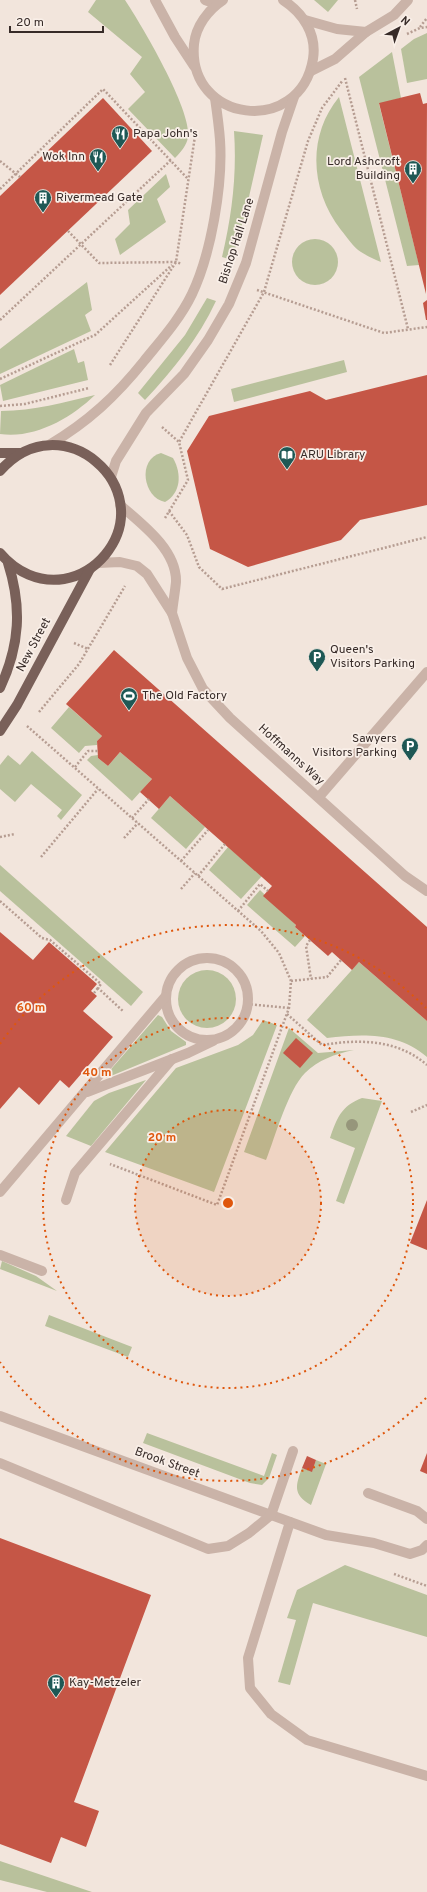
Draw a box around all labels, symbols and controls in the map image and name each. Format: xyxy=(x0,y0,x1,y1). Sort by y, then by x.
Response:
scale bar xyxy=(10,8,103,34)
north arrow xyxy=(379,8,419,48)
text: N xyxy=(397,13,412,29)
text: 20 m xyxy=(16,15,44,31)
restaurant icon: Papa John's xyxy=(110,124,130,149)
place label: Papa John's xyxy=(133,126,198,142)
restaurant icon: Wok Inn xyxy=(88,147,108,172)
place label: Wok Inn xyxy=(42,149,85,165)
place label: Lord Ashcroft Building xyxy=(327,154,400,184)
building icon: Lord Ashcroft Building xyxy=(403,159,423,184)
building icon: Rivermead Gate xyxy=(33,188,53,213)
place label: Rivermead Gate xyxy=(56,190,142,206)
street label: Bishop Hall Lane xyxy=(216,196,258,286)
library icon: ARU Library xyxy=(277,445,297,470)
place label: ARU Library xyxy=(300,447,365,463)
street label: New Street xyxy=(13,615,55,675)
place label: Queen's Visitors Parking xyxy=(330,642,415,672)
parking icon: Queen's Visitors Parking xyxy=(307,647,327,672)
sports icon: The Old Factory xyxy=(119,686,139,711)
place label: The Old Factory xyxy=(142,688,227,704)
street label: Hoffmanns Way xyxy=(254,721,328,789)
place label: Sawyers Visitors Parking xyxy=(312,731,397,761)
parking icon: Sawyers Visitors Parking xyxy=(400,736,420,761)
text: 60 m xyxy=(17,1000,45,1016)
text: 40 m xyxy=(82,1065,112,1081)
text: 20 m xyxy=(148,1130,176,1146)
centre of rings xyxy=(221,1196,235,1210)
street label: Brook Street xyxy=(132,1444,202,1482)
building icon: Kay-Metzeler xyxy=(46,1673,66,1698)
place label: Kay-Metzeler xyxy=(69,1675,142,1691)

